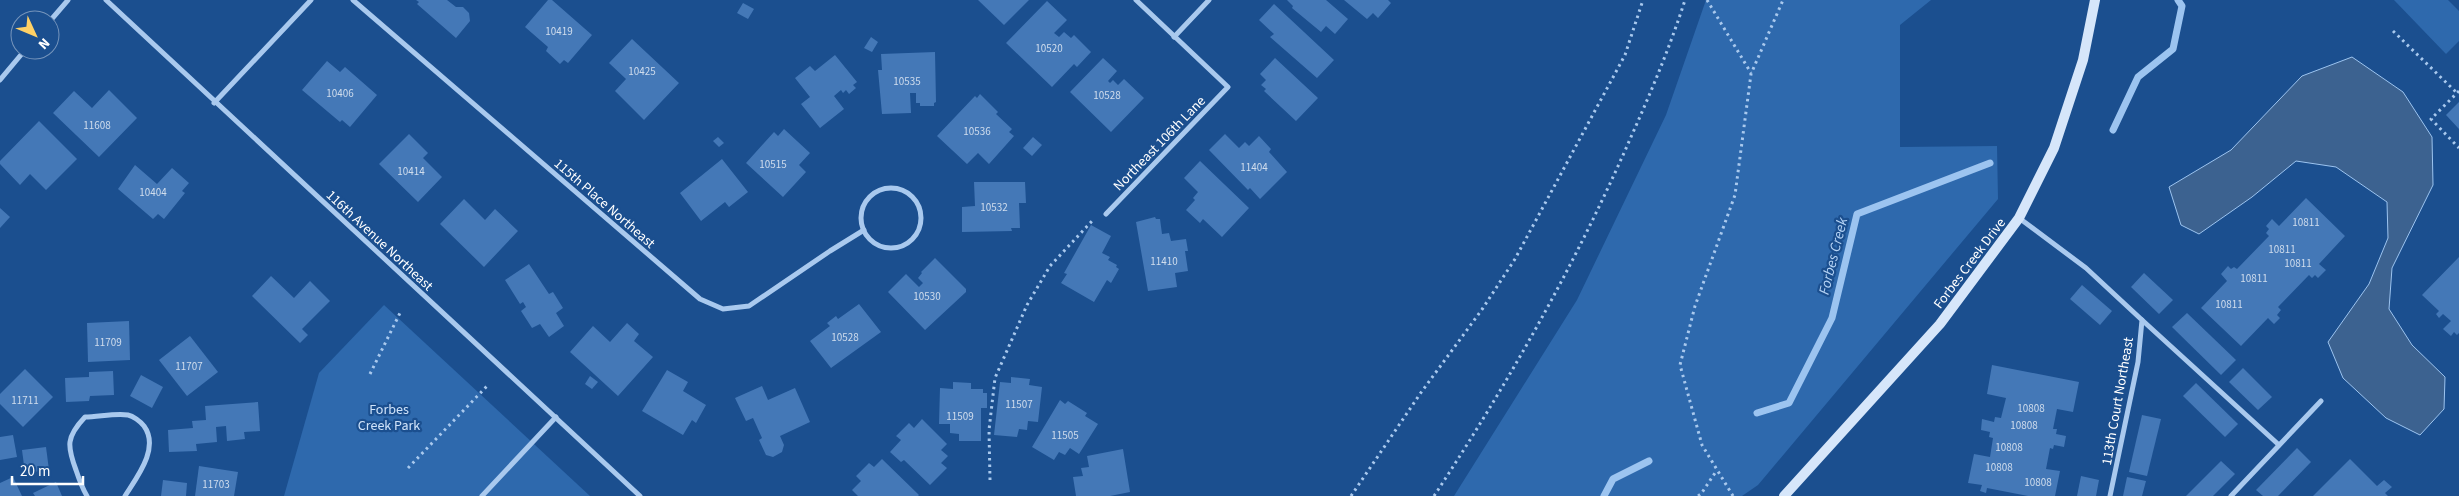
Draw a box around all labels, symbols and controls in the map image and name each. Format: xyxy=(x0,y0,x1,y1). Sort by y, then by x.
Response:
north arrow xyxy=(10,10,60,60)
house number: 10419 xyxy=(545,24,573,39)
text: N xyxy=(33,33,54,54)
house number: 10520 xyxy=(1035,41,1063,56)
house number: 10425 xyxy=(628,64,656,79)
house number: 10535 xyxy=(893,74,921,89)
house number: 10406 xyxy=(326,86,354,101)
house number: 10528 xyxy=(1093,88,1121,103)
street label: Northeast 106th Lane xyxy=(1109,92,1210,196)
house number: 11608 xyxy=(83,118,111,133)
house number: 10536 xyxy=(963,124,991,139)
street label: 115th Place Northeast xyxy=(549,154,660,254)
house number: 10515 xyxy=(759,157,787,172)
house number: 11404 xyxy=(1240,160,1268,175)
house number: 10414 xyxy=(397,164,425,179)
house number: 10404 xyxy=(139,185,167,200)
street label: 116th Avenue Northeast xyxy=(321,186,438,296)
house number: 10532 xyxy=(980,200,1008,215)
street label: Forbes Creek Drive xyxy=(1929,214,2011,313)
water label: Forbes Creek xyxy=(1814,215,1853,297)
house number: 10811 xyxy=(2292,215,2320,230)
house number: 10811 xyxy=(2268,242,2296,257)
house number: 11410 xyxy=(1150,254,1178,269)
house number: 10811 xyxy=(2284,256,2312,271)
house number: 10811 xyxy=(2240,271,2268,286)
house number: 10530 xyxy=(913,289,941,304)
house number: 10811 xyxy=(2215,297,2243,312)
house number: 10528 xyxy=(831,330,859,345)
house number: 11709 xyxy=(94,335,122,350)
street label: 113th Court Northeast xyxy=(2097,335,2139,467)
house number: 11707 xyxy=(175,359,203,374)
house number: 11711 xyxy=(11,393,39,408)
house number: 11507 xyxy=(1005,397,1033,412)
park label: Forbes Creek Park xyxy=(358,400,420,436)
house number: 10808 xyxy=(2017,401,2045,416)
house number: 11509 xyxy=(946,409,974,424)
house number: 10808 xyxy=(2010,418,2038,433)
house number: 11505 xyxy=(1051,428,1079,443)
house number: 10808 xyxy=(1995,440,2023,455)
scale bar xyxy=(12,454,84,486)
house number: 10808 xyxy=(1985,460,2013,475)
text: 20 m xyxy=(20,461,50,482)
house number: 10808 xyxy=(2024,475,2052,490)
house number: 11703 xyxy=(202,477,230,492)

